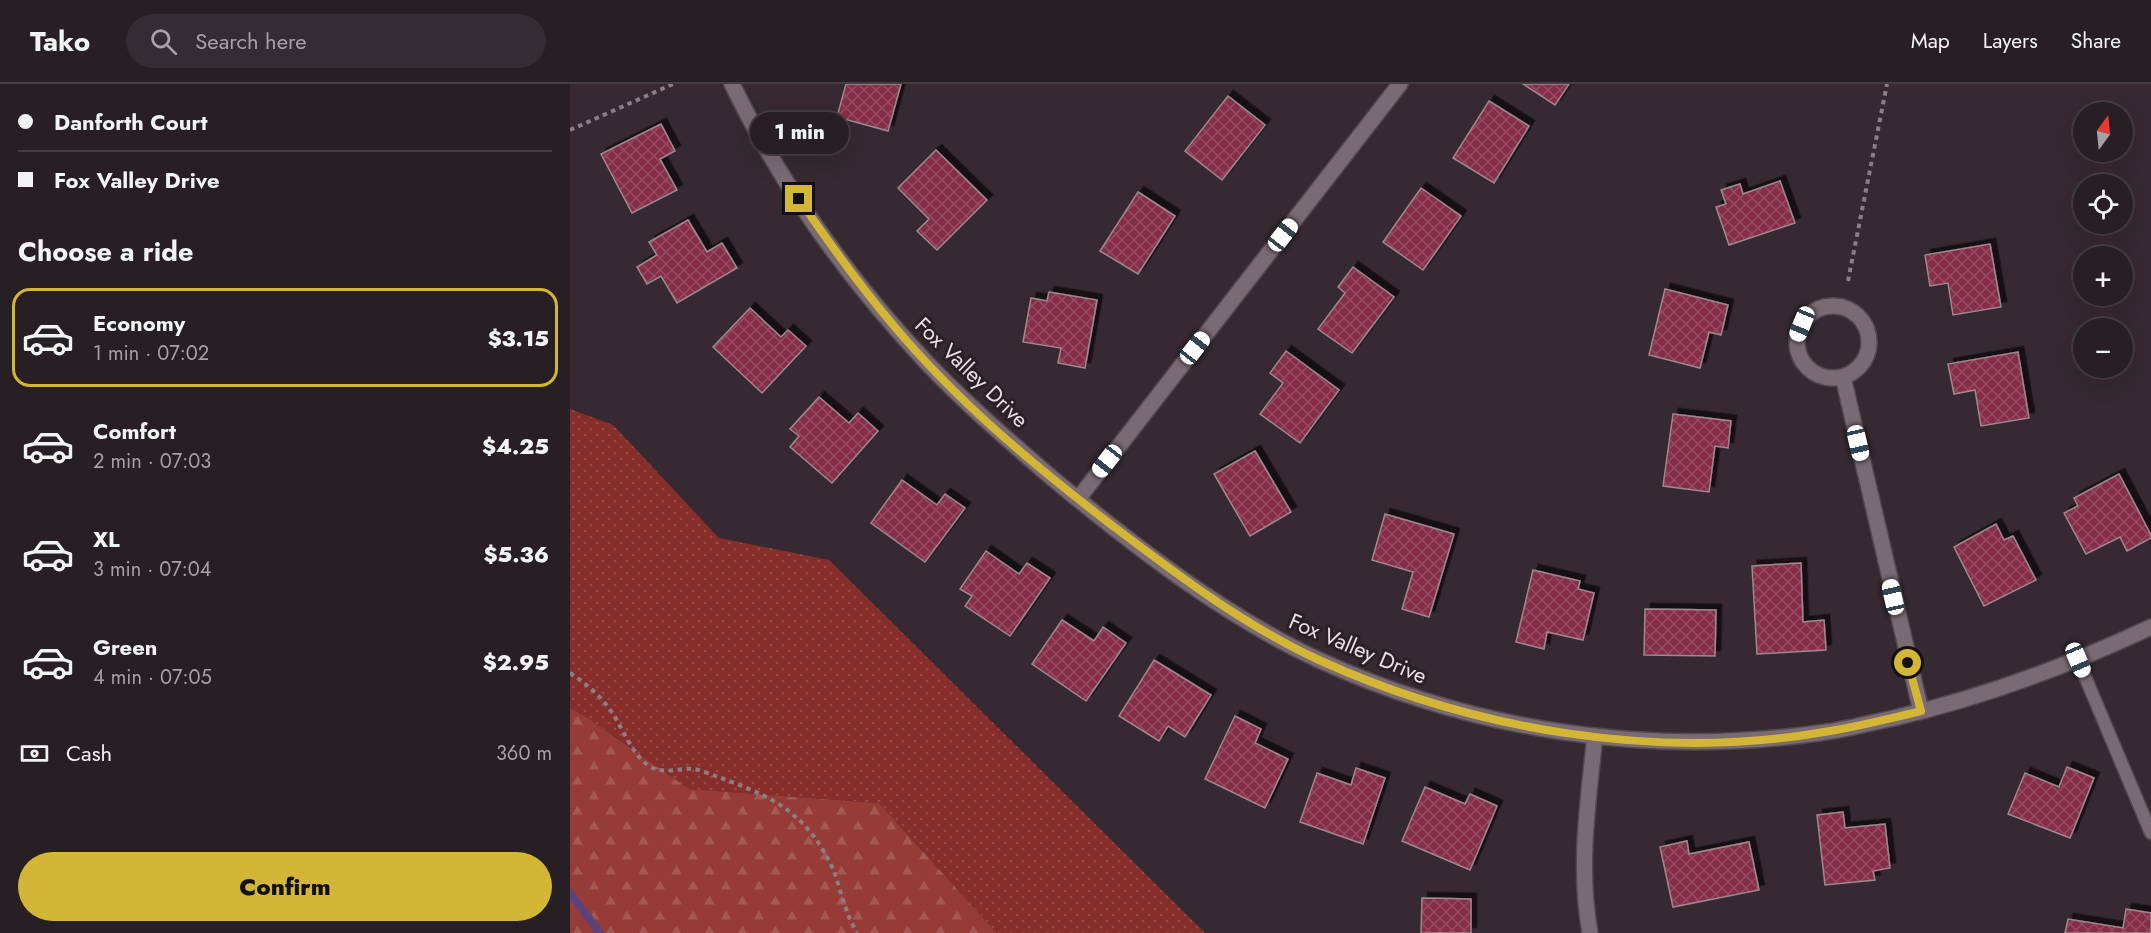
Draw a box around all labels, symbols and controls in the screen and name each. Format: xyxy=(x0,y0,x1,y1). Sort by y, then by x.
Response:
search box xyxy=(126,14,546,68)
text: Tako xyxy=(30,21,90,62)
icon: search xyxy=(147,25,180,58)
text: Search here xyxy=(195,25,307,57)
text: Map xyxy=(1911,26,1950,56)
text: Layers xyxy=(1983,26,2038,56)
text: Share xyxy=(2071,26,2121,56)
north arrow xyxy=(2073,102,2133,162)
map controls xyxy=(2073,102,2133,378)
text: Danforth Court xyxy=(54,106,207,138)
callout: 1 min xyxy=(750,112,848,154)
text: 1 min xyxy=(774,118,825,147)
text: Fox Valley Drive xyxy=(54,164,220,196)
button: locate xyxy=(2073,174,2133,234)
route end xyxy=(785,185,812,212)
car xyxy=(1265,215,1301,255)
text: Choose a ride xyxy=(18,232,193,271)
button: + xyxy=(2073,246,2133,306)
car xyxy=(1787,304,1817,344)
text: Economy xyxy=(93,307,185,339)
street label: Fox Valley Drive xyxy=(908,309,1036,435)
icon: car xyxy=(21,311,75,365)
button: − xyxy=(2073,318,2133,378)
text: $3.15 xyxy=(488,322,549,354)
car xyxy=(1177,328,1213,368)
text: 1 min · 07:02 xyxy=(93,339,209,368)
text: Comfort xyxy=(93,415,176,447)
icon: car xyxy=(21,419,75,473)
car xyxy=(1845,423,1871,463)
text: $4.25 xyxy=(482,430,549,462)
car xyxy=(1089,441,1125,481)
text: 2 min · 07:03 xyxy=(93,447,211,476)
text: XL xyxy=(93,523,120,555)
icon: car xyxy=(21,527,75,581)
text: $5.36 xyxy=(484,538,549,570)
text: 3 min · 07:04 xyxy=(93,555,211,584)
car xyxy=(1880,577,1906,617)
street label: Fox Valley Drive xyxy=(1284,605,1432,691)
text: Green xyxy=(93,631,157,663)
icon: car xyxy=(21,635,75,689)
car xyxy=(2063,640,2093,680)
text: $2.95 xyxy=(483,646,549,678)
route start xyxy=(1894,649,1921,676)
text: 4 min · 07:05 xyxy=(93,663,212,692)
icon: cash xyxy=(18,737,51,770)
text: Cash xyxy=(66,737,112,769)
text: 360 m xyxy=(496,739,552,768)
button: Confirm xyxy=(18,852,552,921)

